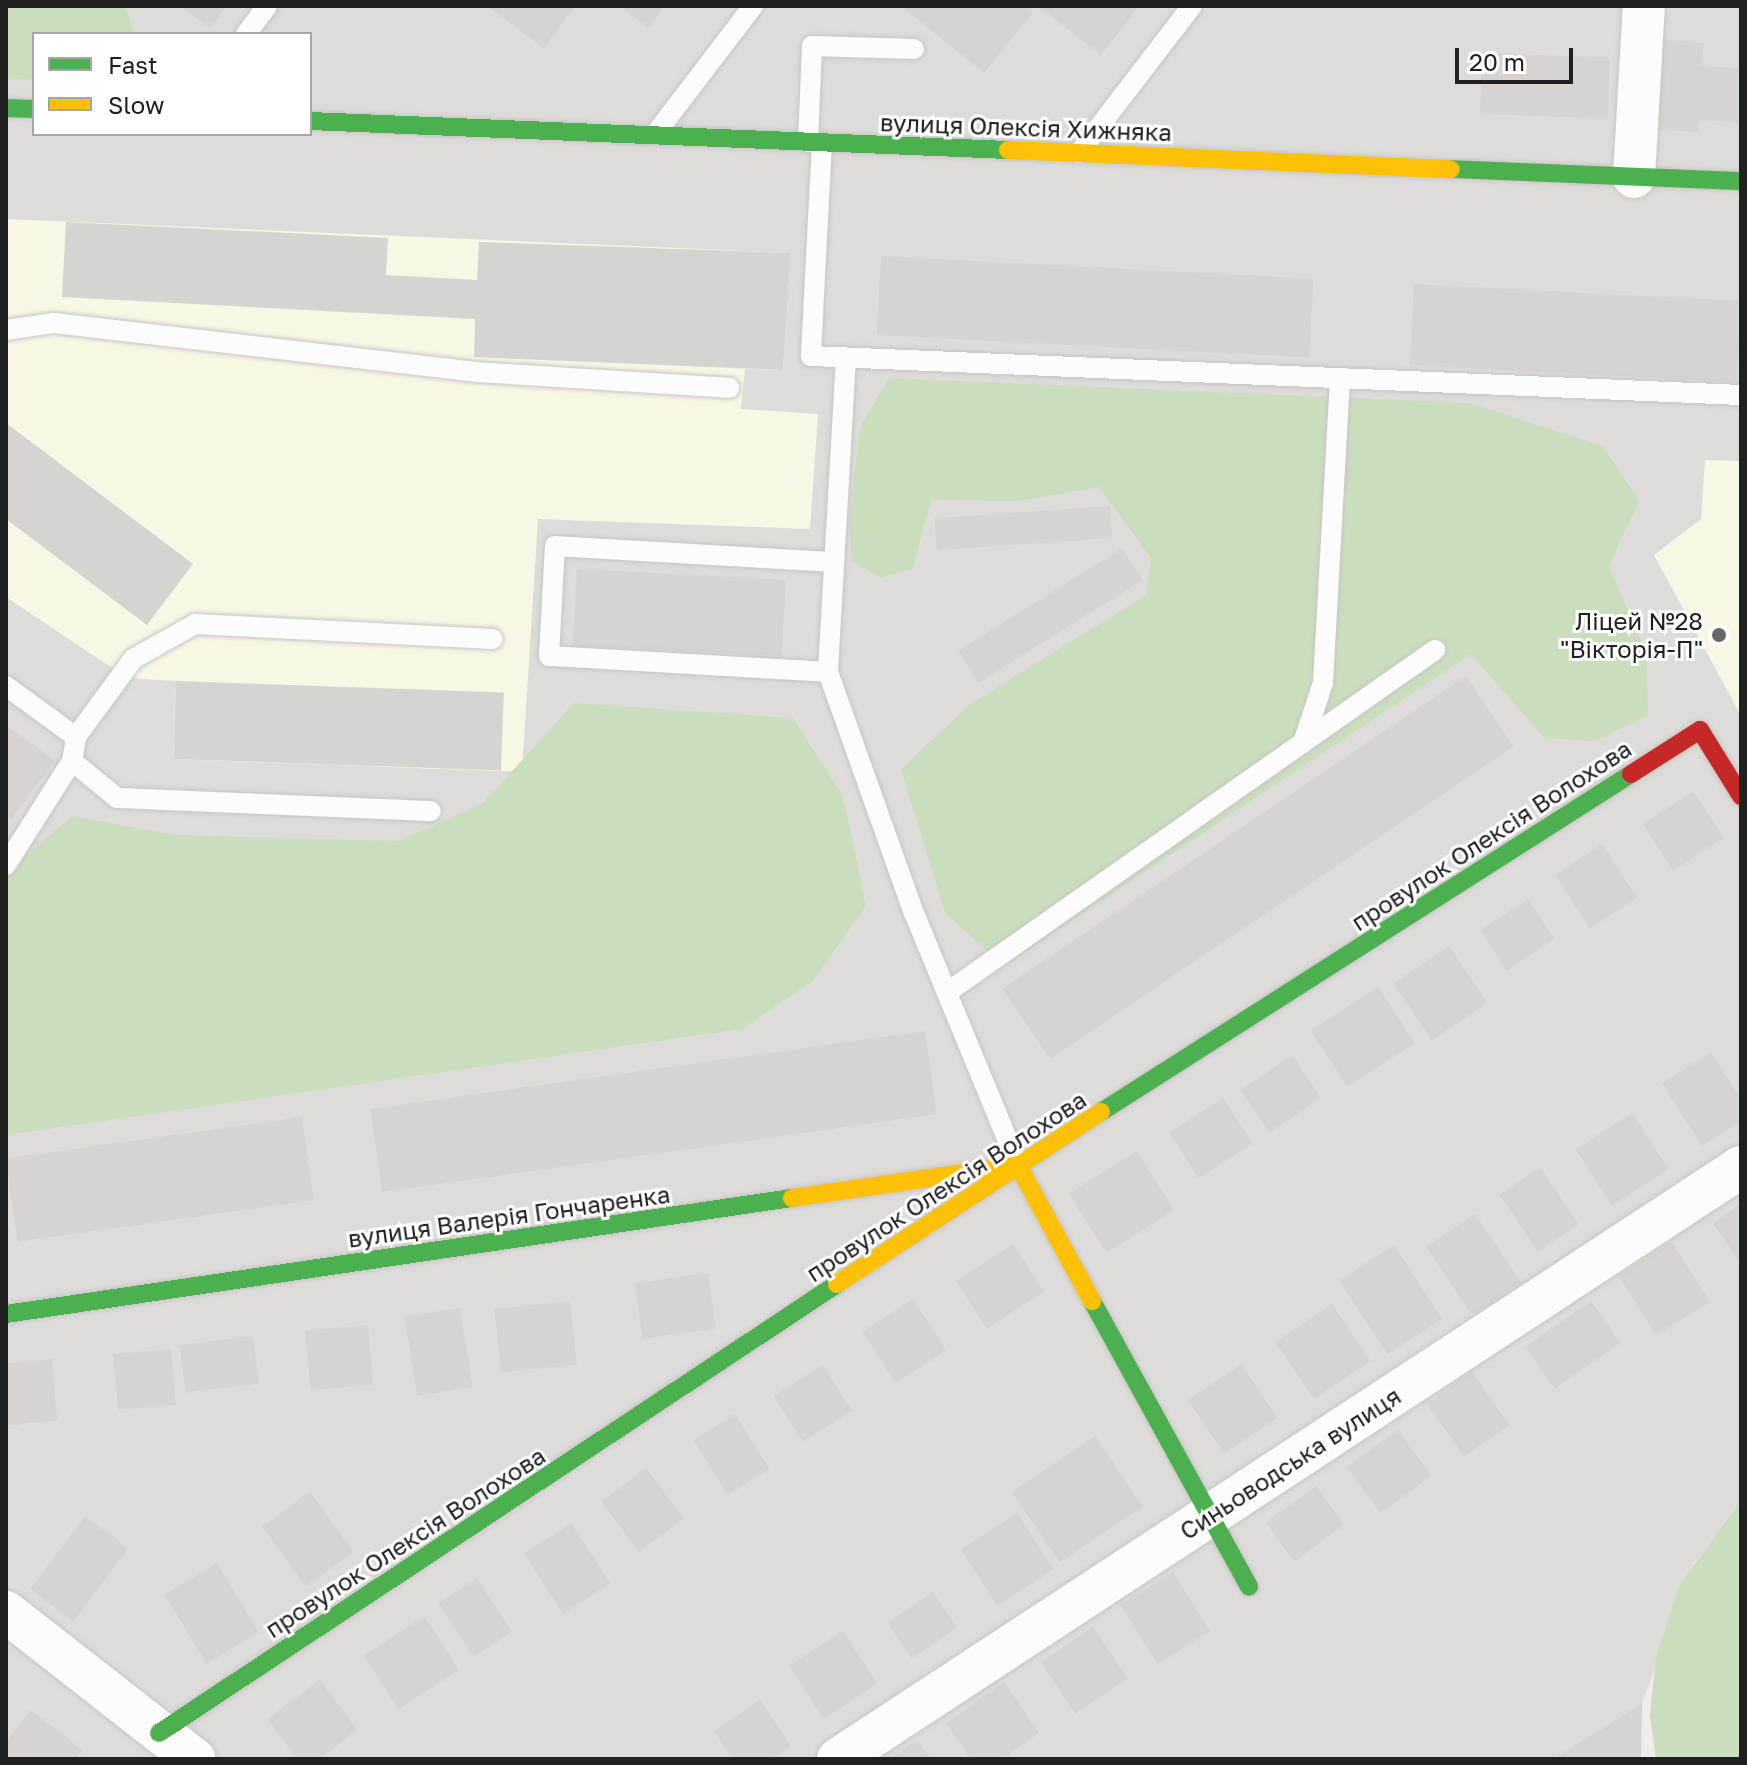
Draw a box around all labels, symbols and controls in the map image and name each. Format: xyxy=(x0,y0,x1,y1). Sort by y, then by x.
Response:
legend xyxy=(32,32,312,136)
scale bar xyxy=(1459,32,1577,82)
text: 20 m xyxy=(1469,47,1525,76)
text: Fast xyxy=(108,50,158,79)
text: Slow xyxy=(108,90,164,119)
street label: вулиця Олексія Хижняка xyxy=(880,108,1172,146)
place label: Ліцей №28 "Вікторія-П" xyxy=(1560,607,1703,663)
marker: Ліцей №28 "Вікторія-П" xyxy=(1710,626,1728,644)
street label: провулок Олексія Волохова xyxy=(1346,734,1636,936)
street label: провулок Олексія Волохова xyxy=(801,1085,1091,1287)
street label: вулиця Валерія Гончаренка xyxy=(346,1179,672,1253)
street label: Синьоводська вулиця xyxy=(1174,1381,1406,1545)
street label: провулок Олексія Волохова xyxy=(260,1441,550,1643)

